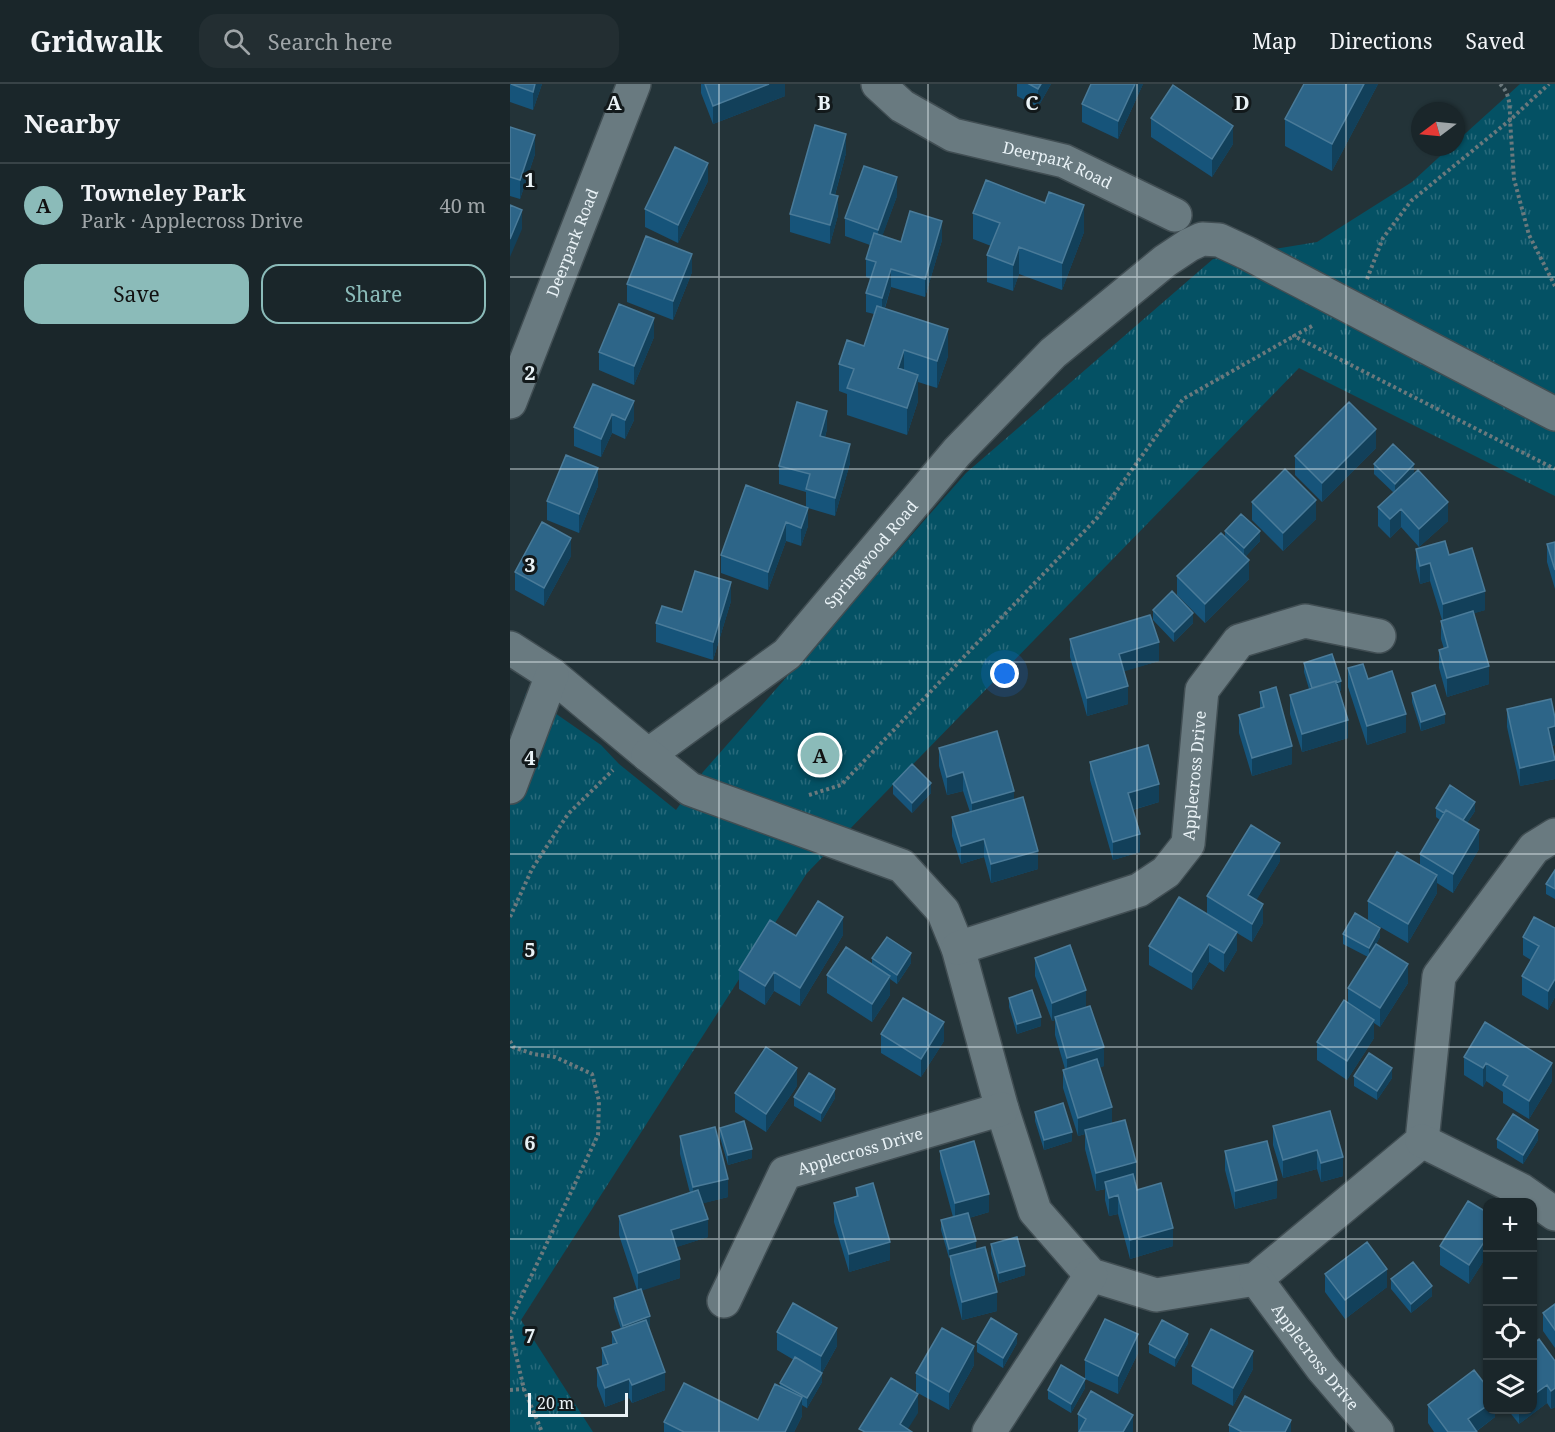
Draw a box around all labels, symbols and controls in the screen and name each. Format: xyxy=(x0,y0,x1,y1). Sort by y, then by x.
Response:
search box xyxy=(199,14,619,68)
text: Gridwalk xyxy=(30,22,163,60)
icon: search xyxy=(220,25,253,58)
text: Search here xyxy=(268,26,393,56)
text: Map xyxy=(1252,27,1297,55)
text: Directions xyxy=(1330,27,1432,55)
text: Saved xyxy=(1465,27,1525,55)
text: A xyxy=(606,89,622,116)
text: B xyxy=(817,89,831,116)
text: C xyxy=(1025,89,1039,116)
text: D xyxy=(1234,89,1250,116)
north arrow xyxy=(1411,102,1465,156)
text: Nearby xyxy=(24,105,120,141)
street label: Deerpark Road xyxy=(1000,136,1116,194)
text: 1 xyxy=(524,166,536,193)
text: Towneley Park xyxy=(81,177,246,207)
street label: Deerpark Road xyxy=(541,185,603,300)
text: A xyxy=(36,192,51,219)
text: 40 m xyxy=(440,192,486,219)
text: Park · Applecross Drive xyxy=(81,207,303,234)
button: Save xyxy=(24,264,249,324)
button: Share xyxy=(261,264,486,324)
text: 2 xyxy=(524,359,536,386)
street label: Springwood Road xyxy=(819,495,923,613)
text: 3 xyxy=(524,551,536,578)
your location xyxy=(990,659,1019,688)
street label: Applecross Drive xyxy=(1177,710,1211,841)
pin: A xyxy=(800,732,840,778)
text: 4 xyxy=(524,744,536,771)
text: 5 xyxy=(524,936,536,963)
street label: Applecross Drive xyxy=(795,1122,925,1180)
text: 6 xyxy=(524,1129,536,1156)
map controls xyxy=(1483,1198,1537,1414)
button: + xyxy=(1483,1198,1537,1252)
button: − xyxy=(1483,1252,1537,1306)
street label: Applecross Drive xyxy=(1267,1299,1364,1415)
button: locate xyxy=(1483,1306,1537,1360)
text: 7 xyxy=(524,1322,536,1349)
button: layers xyxy=(1483,1360,1537,1414)
scale bar xyxy=(528,1390,628,1418)
text: 20 m xyxy=(537,1392,574,1414)

